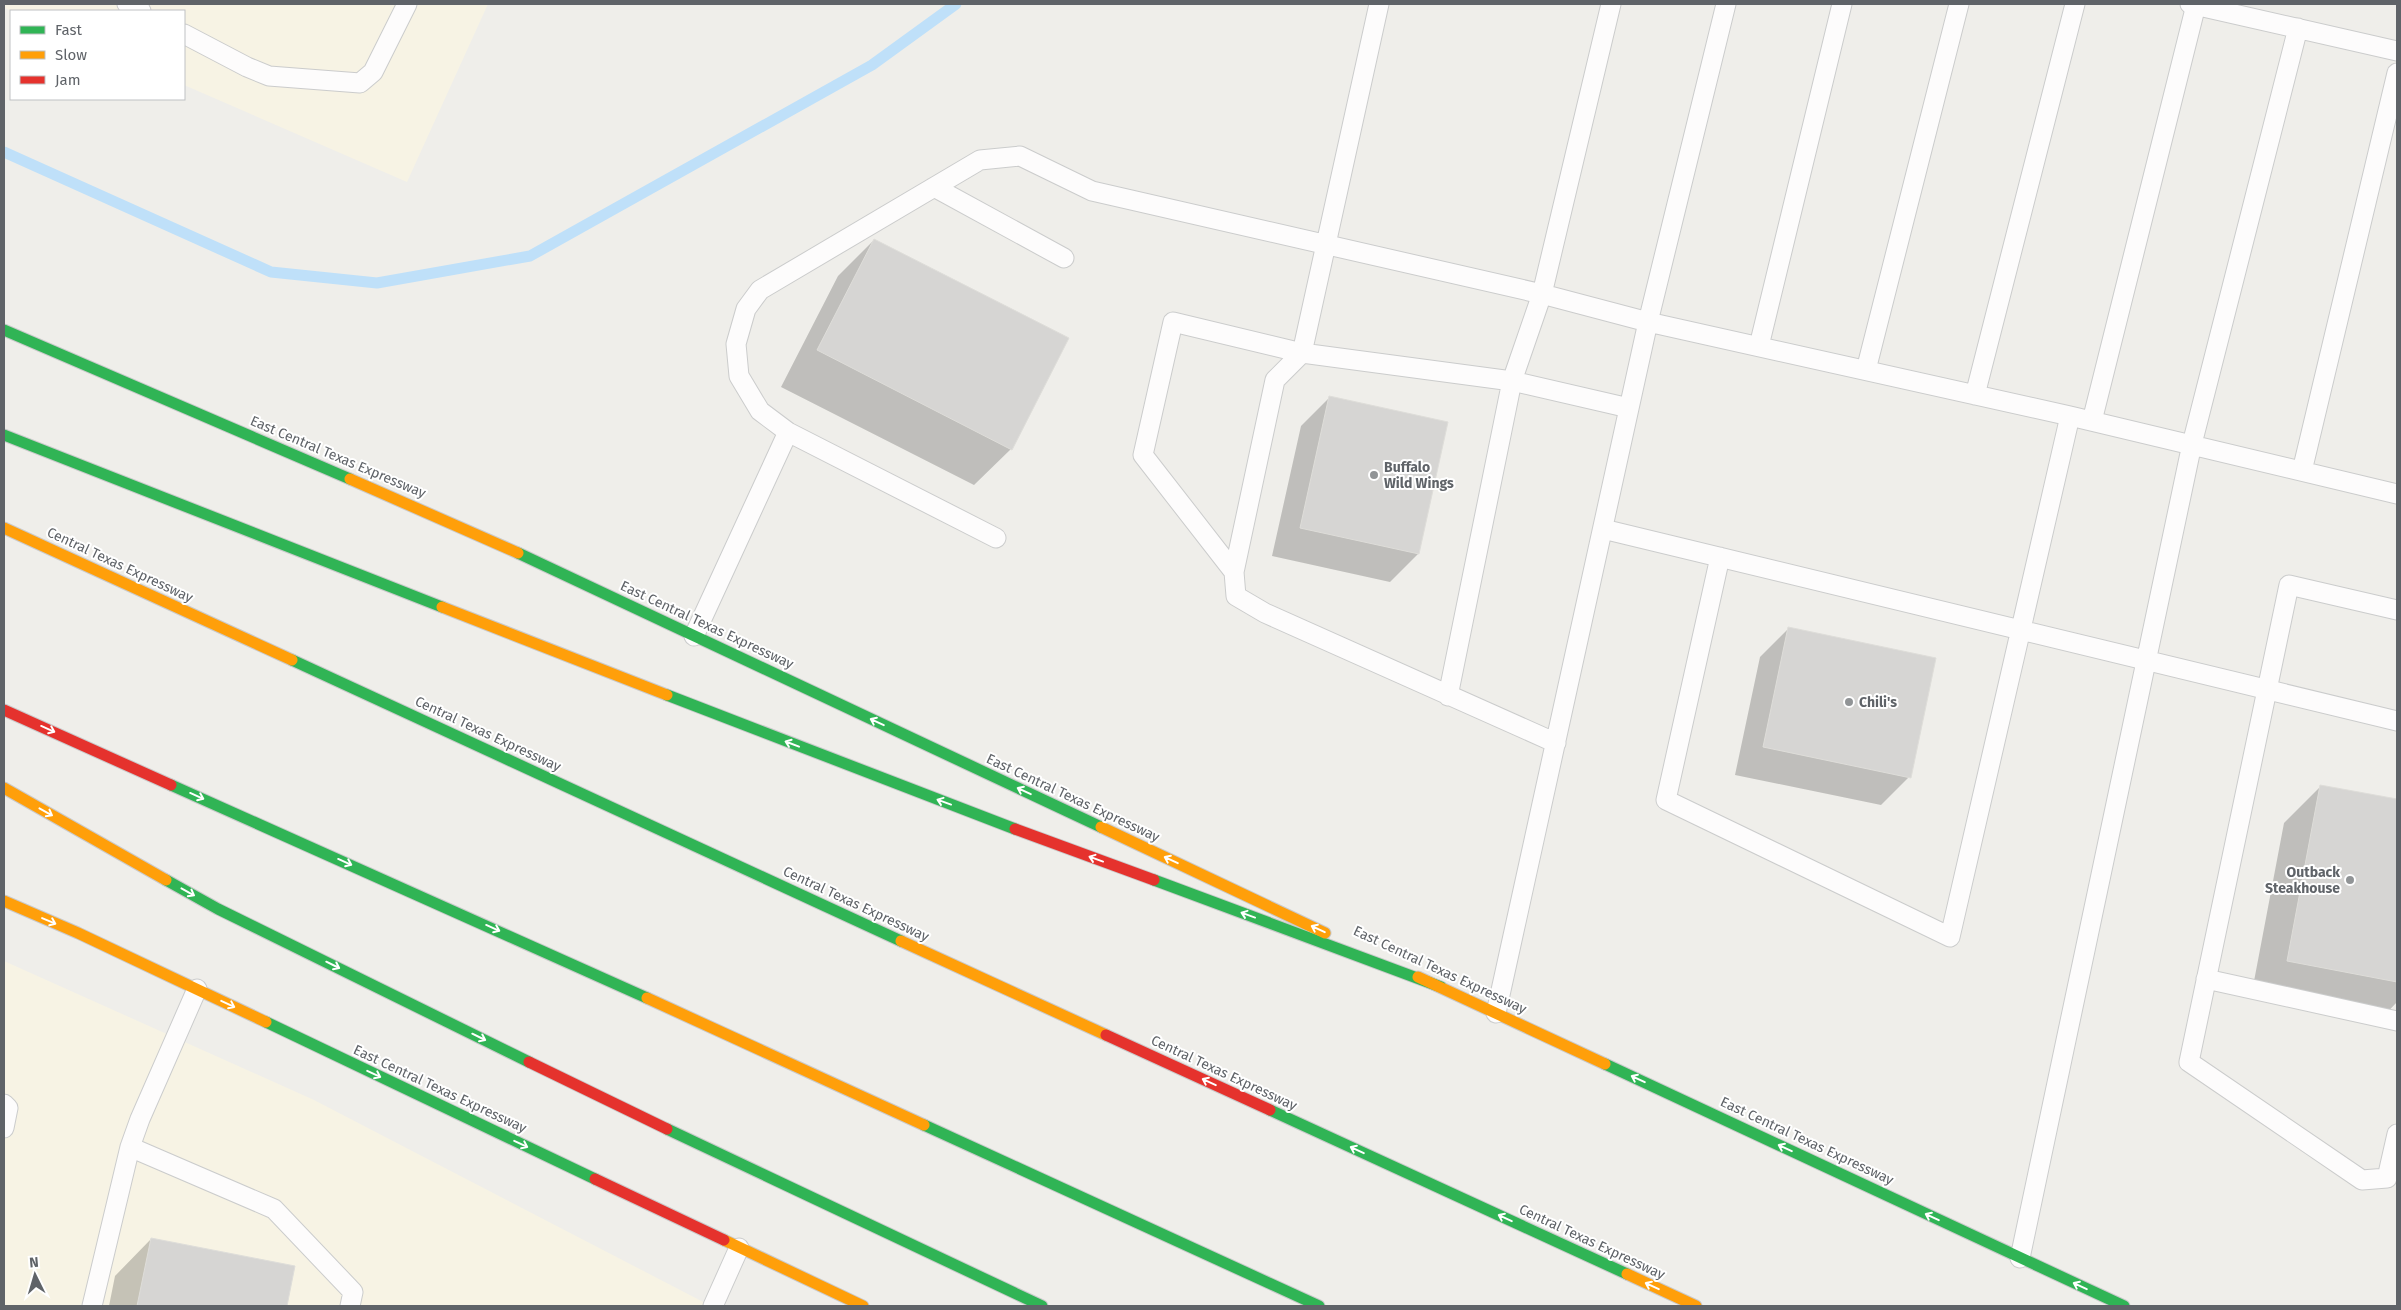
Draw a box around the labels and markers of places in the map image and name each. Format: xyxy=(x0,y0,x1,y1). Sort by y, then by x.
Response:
place label: Buffalo Wild Wings xyxy=(1384,459,1454,492)
marker: Buffalo Wild Wings xyxy=(1368,469,1380,481)
place label: Chili's xyxy=(1859,694,1897,711)
marker: Chili's xyxy=(1843,696,1855,708)
place label: Outback Steakhouse xyxy=(2265,864,2340,897)
marker: Outback Steakhouse xyxy=(2344,874,2356,886)

